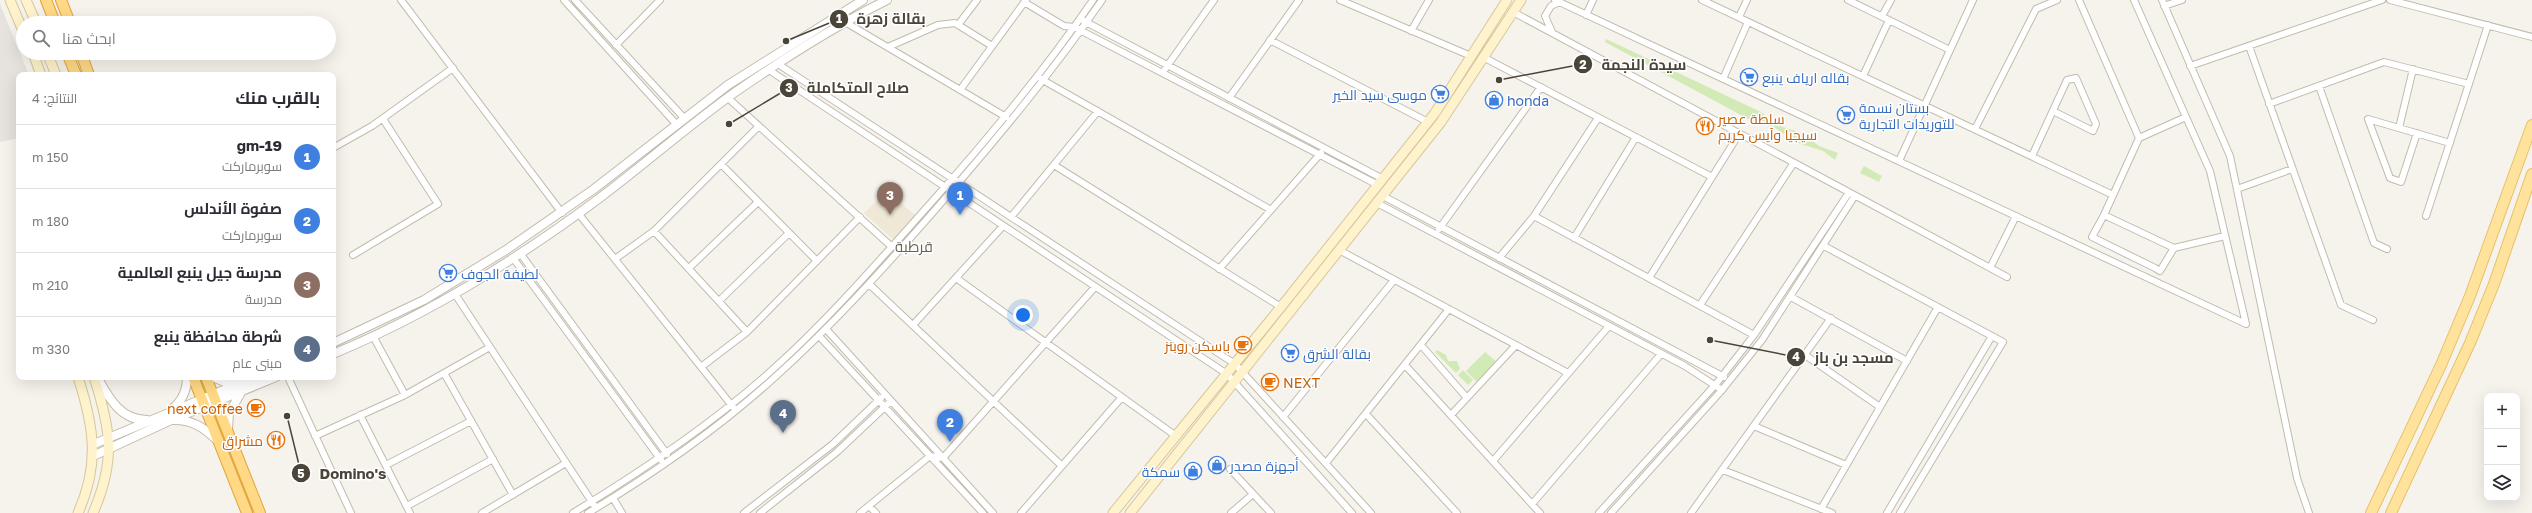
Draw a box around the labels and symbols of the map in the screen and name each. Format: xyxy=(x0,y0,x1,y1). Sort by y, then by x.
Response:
callout: بقالة زهرة xyxy=(829,6,934,33)
text: بقالة زهرة xyxy=(856,9,926,28)
text: 1 xyxy=(836,11,842,26)
callout: سيدة النجمة xyxy=(1573,51,1694,78)
text: سيدة النجمة xyxy=(1601,55,1687,73)
text: 2 xyxy=(1579,57,1587,72)
supermarket icon: بقاله ارياف ينبع xyxy=(1739,67,1759,87)
place label: بقاله ارياف ينبع xyxy=(1762,69,1849,87)
callout: صلاح المتكاملة xyxy=(779,74,917,101)
text: صلاح المتكاملة xyxy=(807,78,909,98)
text: 3 xyxy=(785,80,793,95)
supermarket icon: موسى سيد الخير xyxy=(1430,84,1450,104)
place label: موسى سيد الخير xyxy=(1332,86,1427,103)
shop icon: honda xyxy=(1484,90,1504,110)
place label: honda xyxy=(1507,92,1549,109)
place label: بستان نسمة للتوريدات التجارية xyxy=(1859,99,1955,132)
supermarket icon: بستان نسمة للتوريدات التجارية xyxy=(1836,105,1856,125)
place label: سلطة عصير سيجيا وآيس كريم xyxy=(1717,110,1817,145)
restaurant icon: سلطة عصير سيجيا وآيس كريم xyxy=(1695,116,1715,136)
pin: 3 xyxy=(877,182,903,215)
pin: 1 xyxy=(947,182,973,215)
district label: قرطبة xyxy=(895,237,933,256)
supermarket icon: لطيفة الجوف xyxy=(438,263,458,283)
place label: لطيفة الجوف xyxy=(461,265,539,282)
your location xyxy=(1013,305,1033,325)
cafe icon: باسكن روبنز xyxy=(1233,335,1253,355)
place label: باسكن روبنز xyxy=(1164,337,1230,354)
supermarket icon: بقالة الشرق xyxy=(1280,343,1300,363)
callout: مسجد بن باز xyxy=(1786,344,1902,371)
place label: بقالة الشرق xyxy=(1303,345,1371,363)
text: مسجد بن باز xyxy=(1813,348,1894,367)
text: 4 xyxy=(1792,349,1800,364)
cafe icon: NEXT xyxy=(1260,372,1280,392)
place label: NEXT xyxy=(1283,374,1320,391)
cafe icon: next coffee xyxy=(246,398,266,418)
place label: next coffee xyxy=(167,400,243,417)
pin: 4 xyxy=(770,400,796,433)
pin: 2 xyxy=(937,409,963,442)
restaurant icon: مشراق xyxy=(266,430,286,450)
place label: مشراق xyxy=(222,432,263,450)
shop icon: أجهزة مصدر xyxy=(1207,455,1227,475)
place label: أجهزة مصدر xyxy=(1229,457,1299,474)
callout: Domino's xyxy=(291,460,394,487)
shop icon: سمكة xyxy=(1183,461,1203,481)
place label: سمكة xyxy=(1142,463,1180,480)
text: Domino's xyxy=(320,464,386,482)
text: 5 xyxy=(297,466,305,481)

